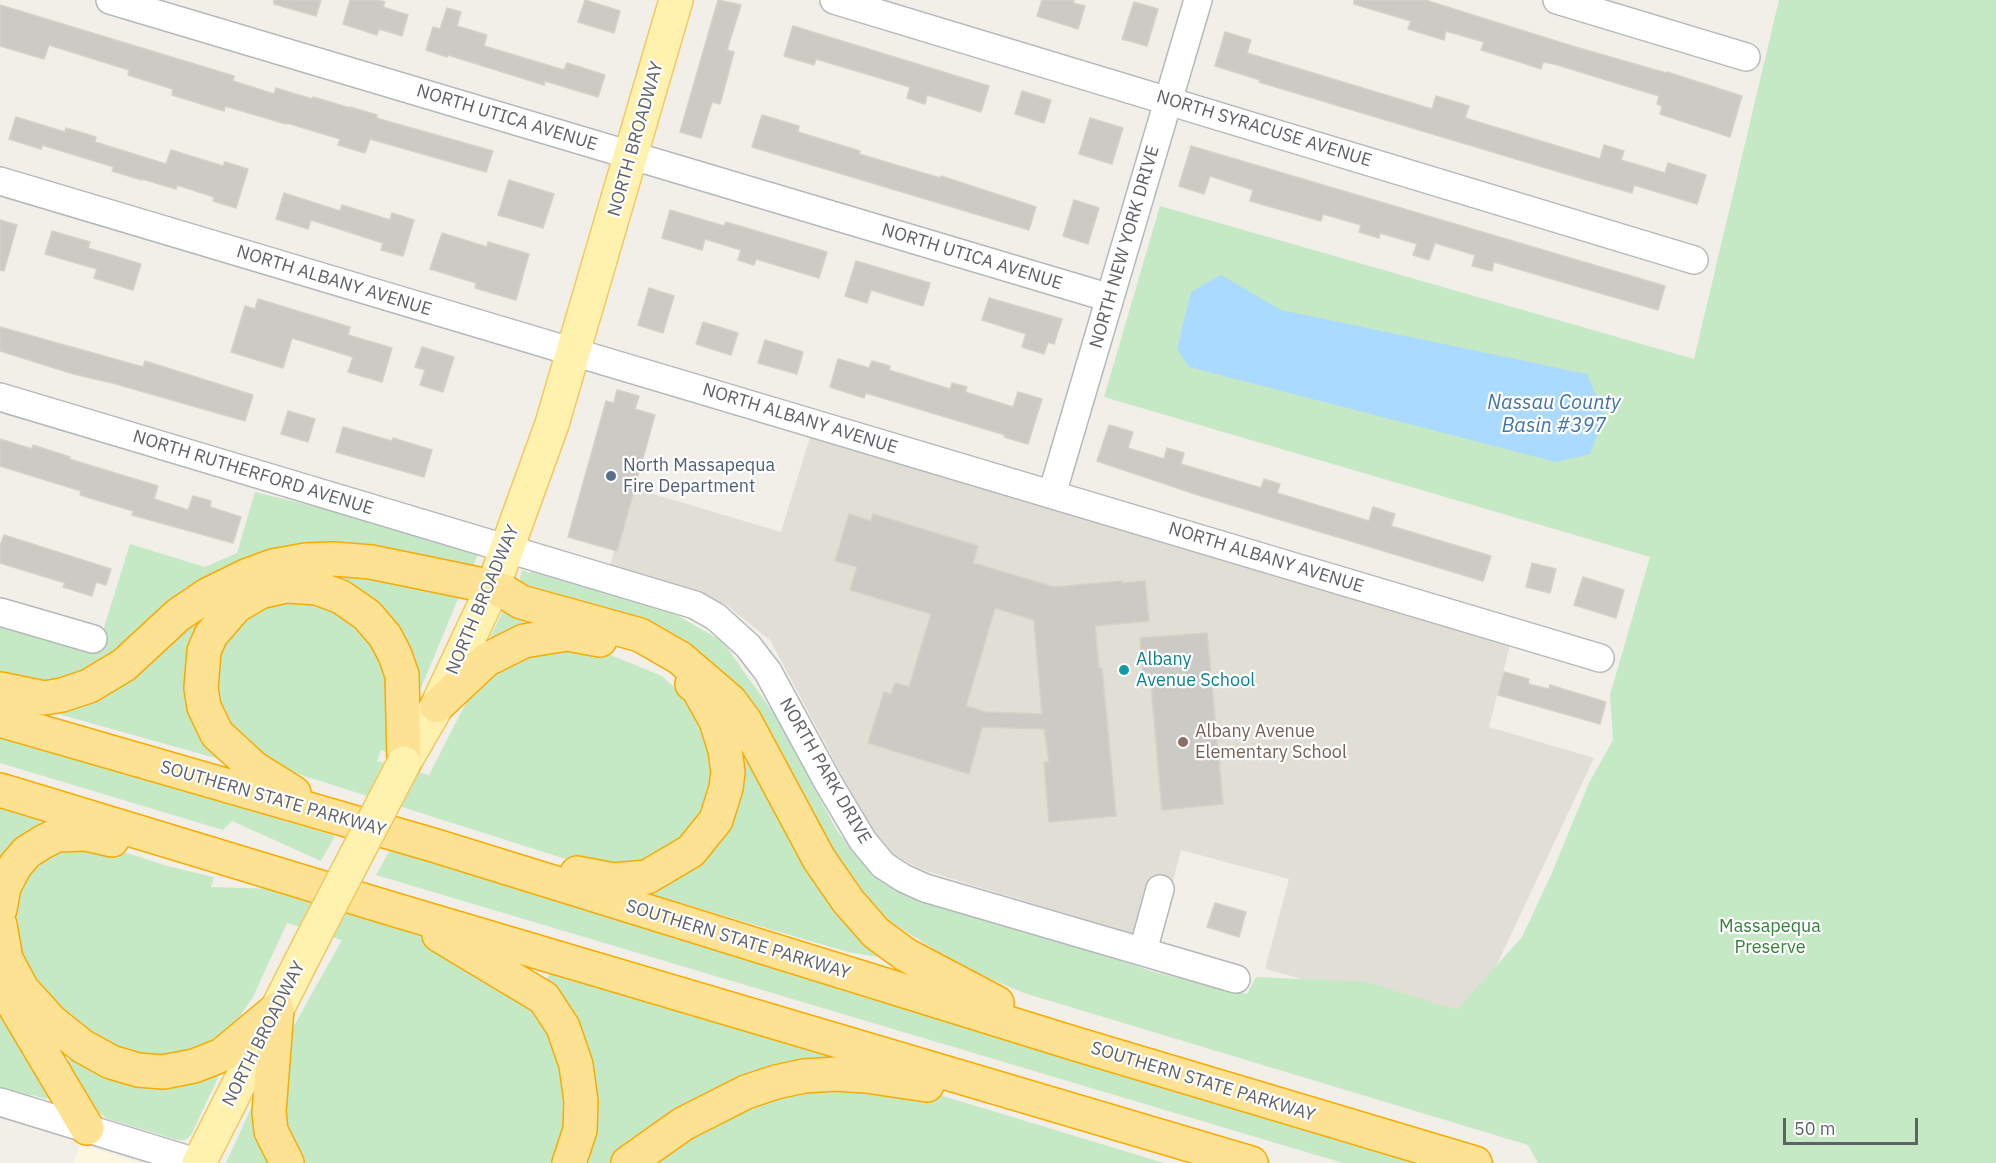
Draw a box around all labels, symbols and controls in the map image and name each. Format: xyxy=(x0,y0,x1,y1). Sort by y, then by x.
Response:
street label: NORTH BROADWAY xyxy=(604,59,668,219)
street label: NORTH UTICA AVENUE xyxy=(414,80,600,156)
street label: NORTH SYRACUSE AVENUE xyxy=(1154,86,1374,172)
street label: NORTH NEW YORK DRIVE xyxy=(1086,143,1164,351)
street label: NORTH UTICA AVENUE xyxy=(879,219,1065,295)
street label: NORTH ALBANY AVENUE xyxy=(234,241,434,321)
street label: NORTH ALBANY AVENUE xyxy=(700,379,900,459)
water label: Nassau County Basin #397 xyxy=(1487,391,1621,438)
street label: NORTH RUTHERFORD AVENUE xyxy=(130,426,376,520)
place label: North Massapequa Fire Department xyxy=(623,455,775,498)
marker: North Massapequa Fire Department xyxy=(604,469,618,483)
street label: NORTH ALBANY AVENUE xyxy=(1166,518,1366,598)
street label: NORTH BROADWAY xyxy=(442,522,524,678)
place label: Albany Avenue School xyxy=(1136,649,1255,692)
marker: Albany Avenue School xyxy=(1117,663,1131,677)
street label: NORTH PARK DRIVE xyxy=(774,694,876,848)
place label: Albany Avenue Elementary School xyxy=(1195,721,1347,764)
marker: Albany Avenue Elementary School xyxy=(1176,735,1190,749)
street label: SOUTHERN STATE PARKWAY xyxy=(158,756,388,842)
street label: SOUTHERN STATE PARKWAY xyxy=(623,896,853,984)
park label: Massapequa Preserve xyxy=(1719,916,1821,958)
street label: NORTH BROADWAY xyxy=(218,958,310,1110)
street label: SOUTHERN STATE PARKWAY xyxy=(1088,1038,1318,1126)
scale bar xyxy=(1786,1106,1921,1144)
text: 50 m xyxy=(1794,1117,1836,1140)

